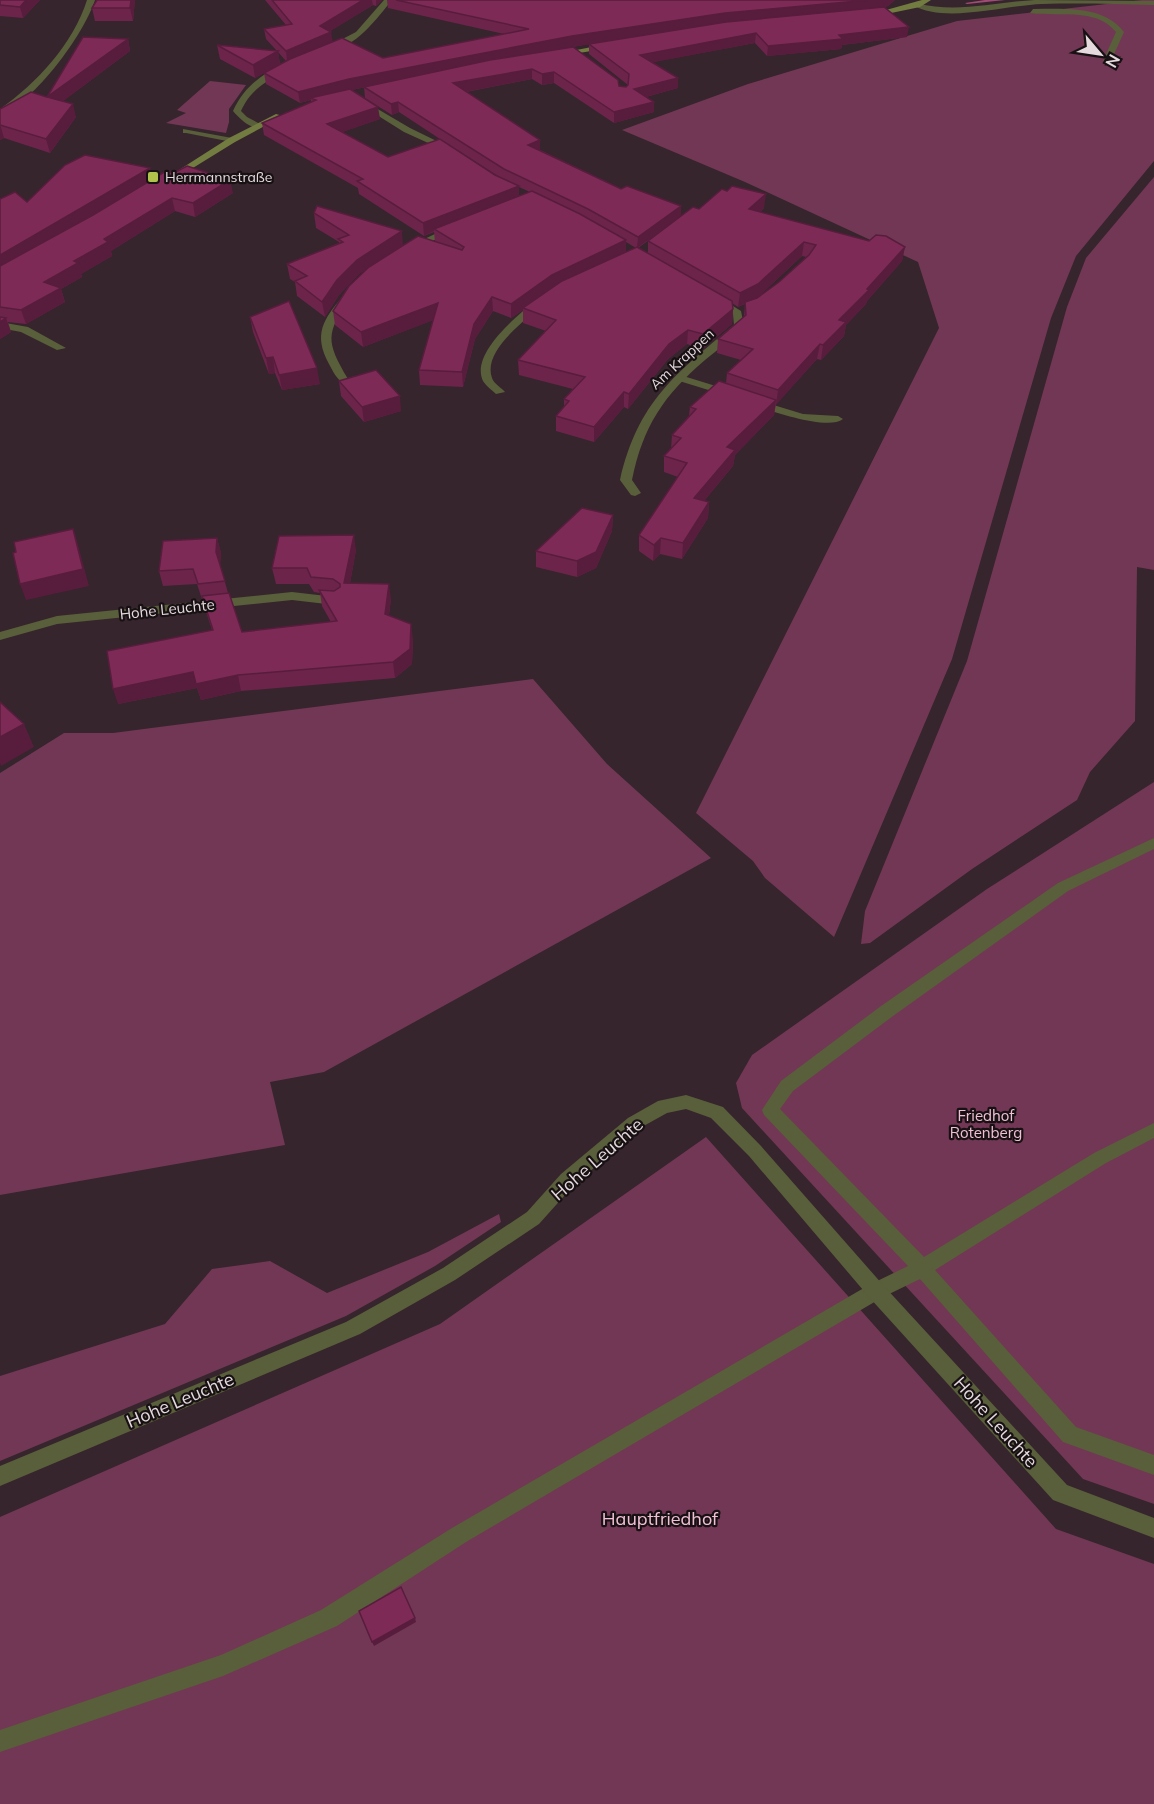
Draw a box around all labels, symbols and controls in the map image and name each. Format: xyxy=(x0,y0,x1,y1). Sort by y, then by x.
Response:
north arrow xyxy=(1070,24,1130,84)
text: N xyxy=(1101,51,1125,71)
place label: Herrmannstraße xyxy=(165,168,272,186)
marker: Herrmannstraße xyxy=(146,170,160,184)
street label: Am Krappen xyxy=(646,325,718,393)
street label: Hohe Leuchte xyxy=(119,595,215,623)
park label: Friedhof Rotenberg xyxy=(950,1106,1022,1142)
street label: Hohe Leuchte xyxy=(546,1113,648,1205)
street label: Hohe Leuchte xyxy=(123,1367,237,1433)
street label: Hohe Leuchte xyxy=(949,1372,1043,1472)
park label: Hauptfriedhof xyxy=(602,1507,719,1530)

